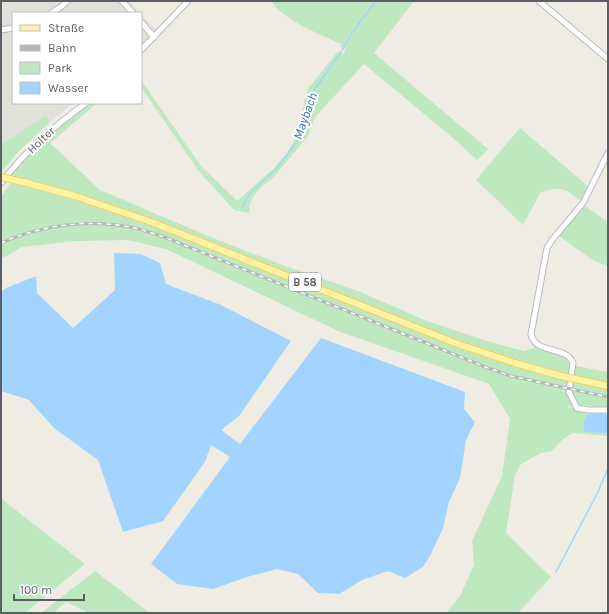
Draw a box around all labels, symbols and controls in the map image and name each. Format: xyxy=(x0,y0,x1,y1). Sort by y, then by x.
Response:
legend xyxy=(12,12,142,104)
text: Straße xyxy=(48,21,84,35)
text: Bahn xyxy=(48,41,77,55)
text: Park xyxy=(48,61,73,75)
text: Wasser xyxy=(48,81,89,95)
water label: Maybach xyxy=(290,91,320,141)
street label: Holter xyxy=(24,123,58,156)
road number: B 58 xyxy=(289,273,321,291)
scale bar xyxy=(14,576,84,602)
text: 100 m xyxy=(20,583,52,597)

